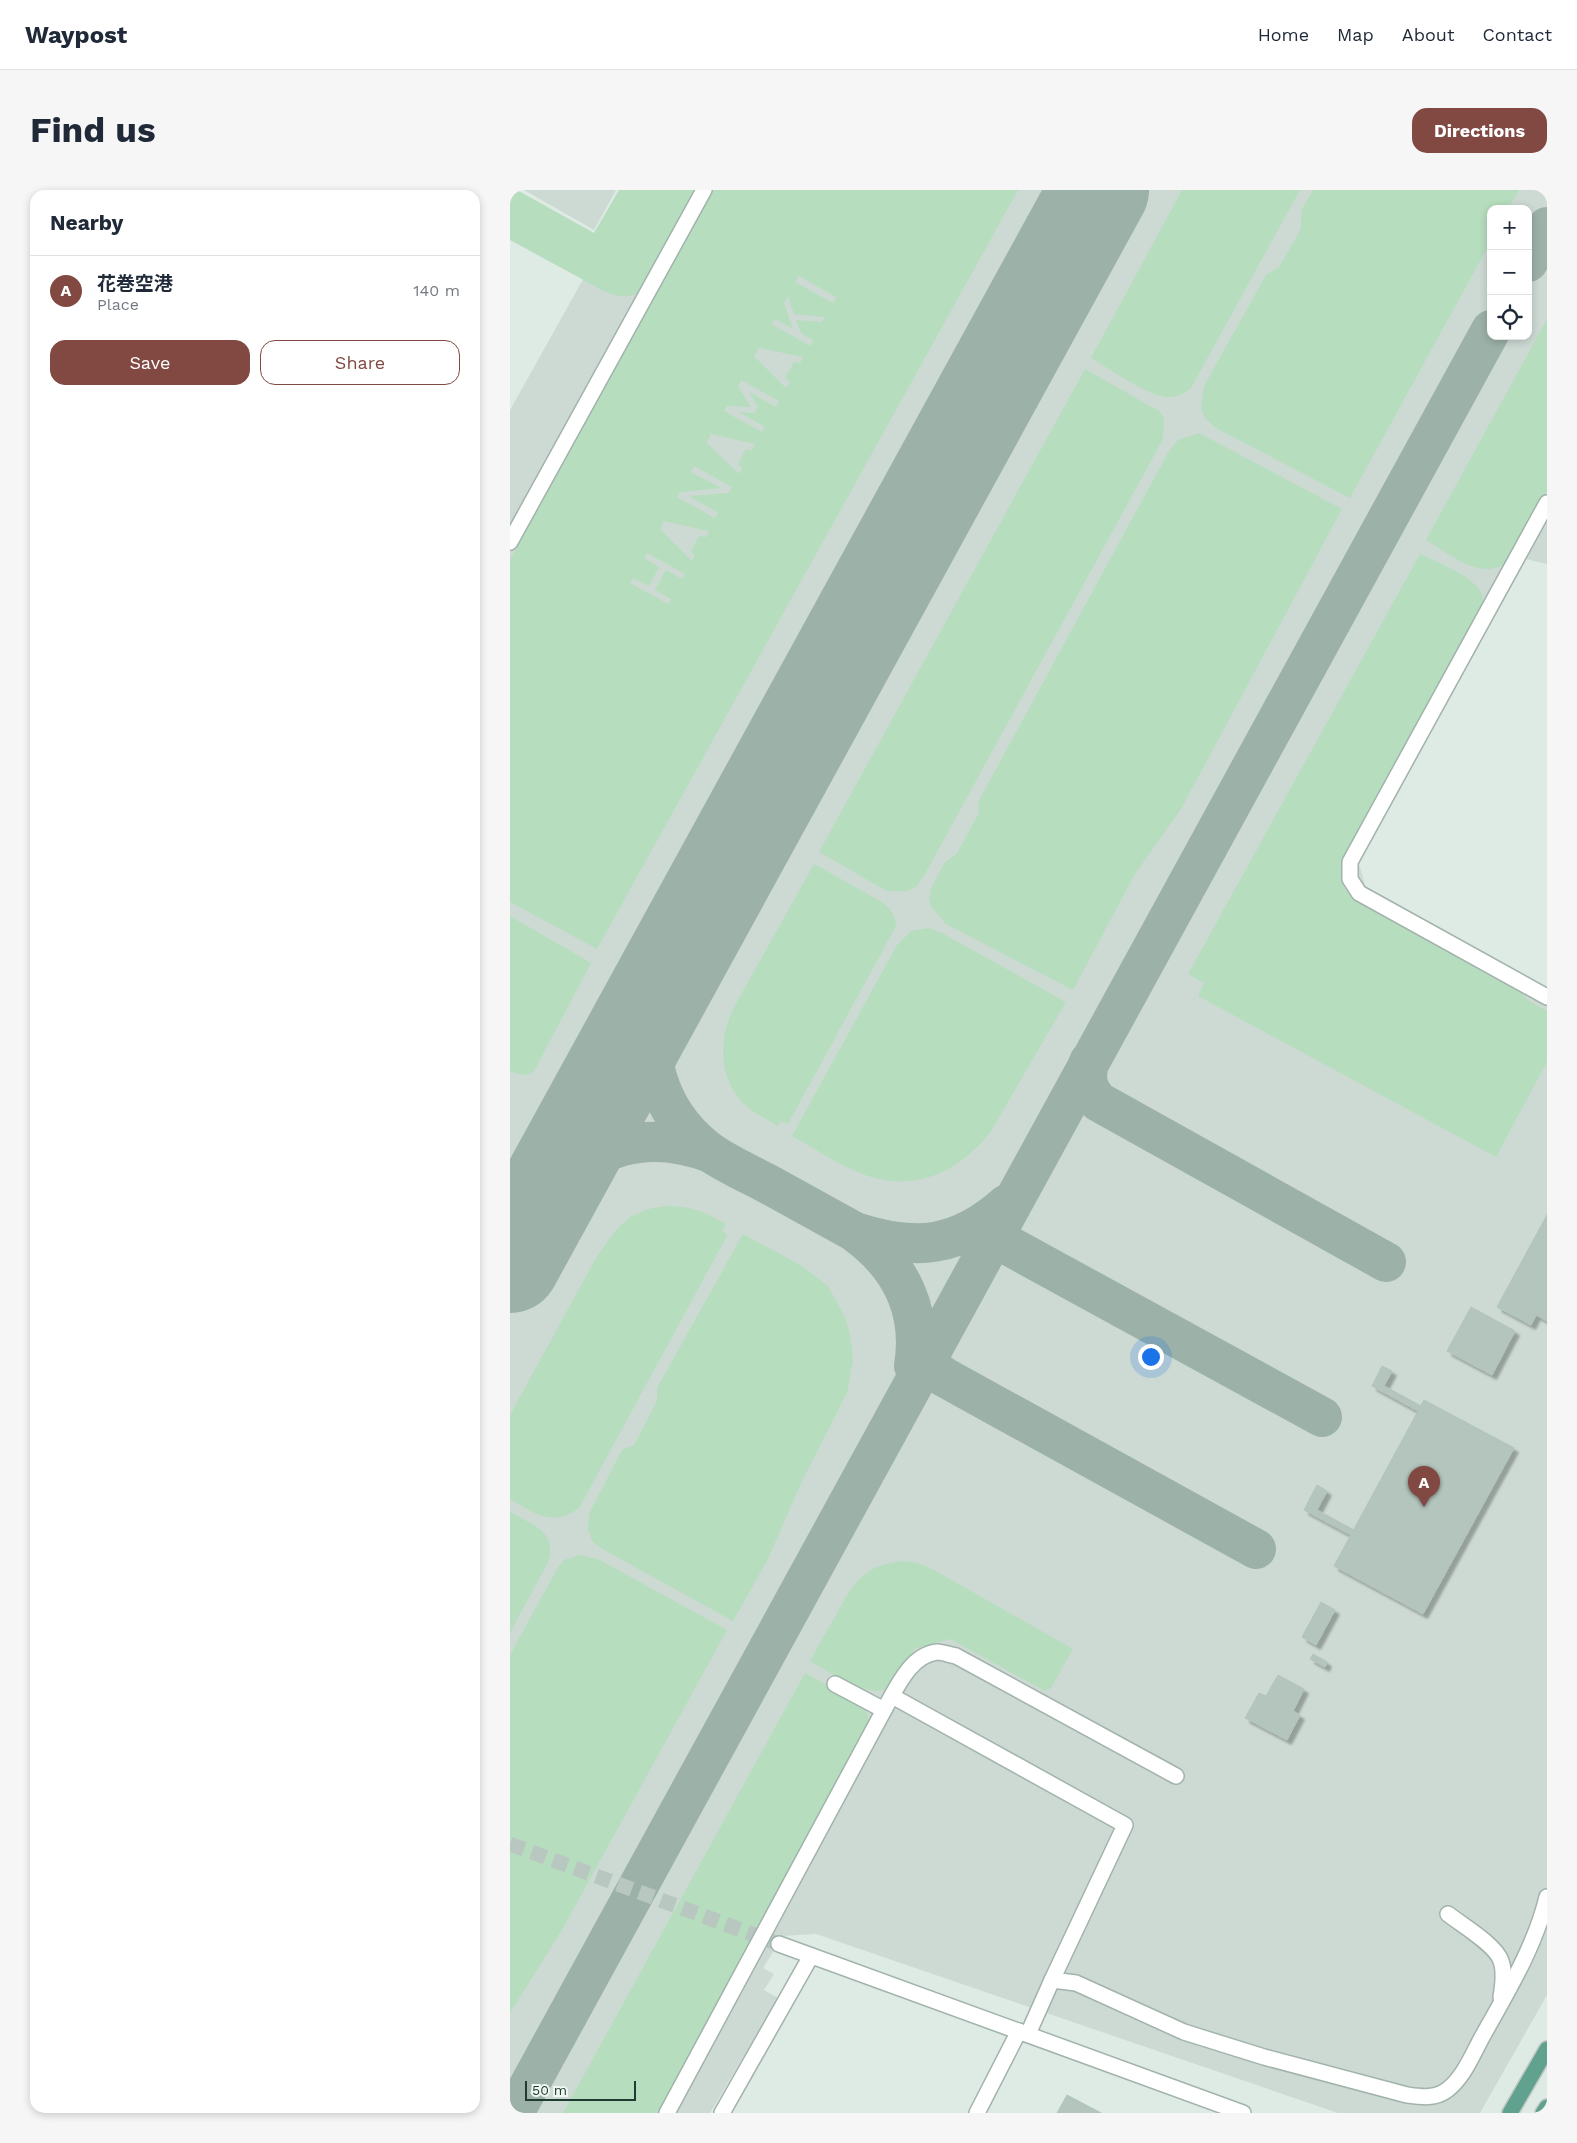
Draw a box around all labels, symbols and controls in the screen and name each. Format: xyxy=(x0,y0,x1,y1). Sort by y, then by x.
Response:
text: Waypost xyxy=(25,21,127,49)
text: Home xyxy=(1258,24,1309,45)
text: Map xyxy=(1337,24,1374,45)
text: About xyxy=(1402,24,1454,45)
text: Contact xyxy=(1482,24,1552,45)
button: Directions xyxy=(1412,108,1547,153)
text: Find us xyxy=(30,109,156,151)
map controls xyxy=(1487,205,1532,340)
button: + xyxy=(1487,205,1532,250)
text: Nearby xyxy=(50,210,123,235)
button: − xyxy=(1487,250,1532,295)
text: 花巻空港 xyxy=(97,272,173,295)
text: A xyxy=(61,281,71,300)
text: 140 m xyxy=(413,281,460,300)
text: Place xyxy=(97,295,139,314)
button: locate xyxy=(1487,295,1532,340)
button: Save xyxy=(50,340,250,385)
button: Share xyxy=(260,340,460,385)
your location xyxy=(1138,1344,1164,1370)
pin: A xyxy=(1408,1466,1440,1507)
scale bar xyxy=(525,2078,636,2101)
text: 50 m xyxy=(532,2082,567,2098)

